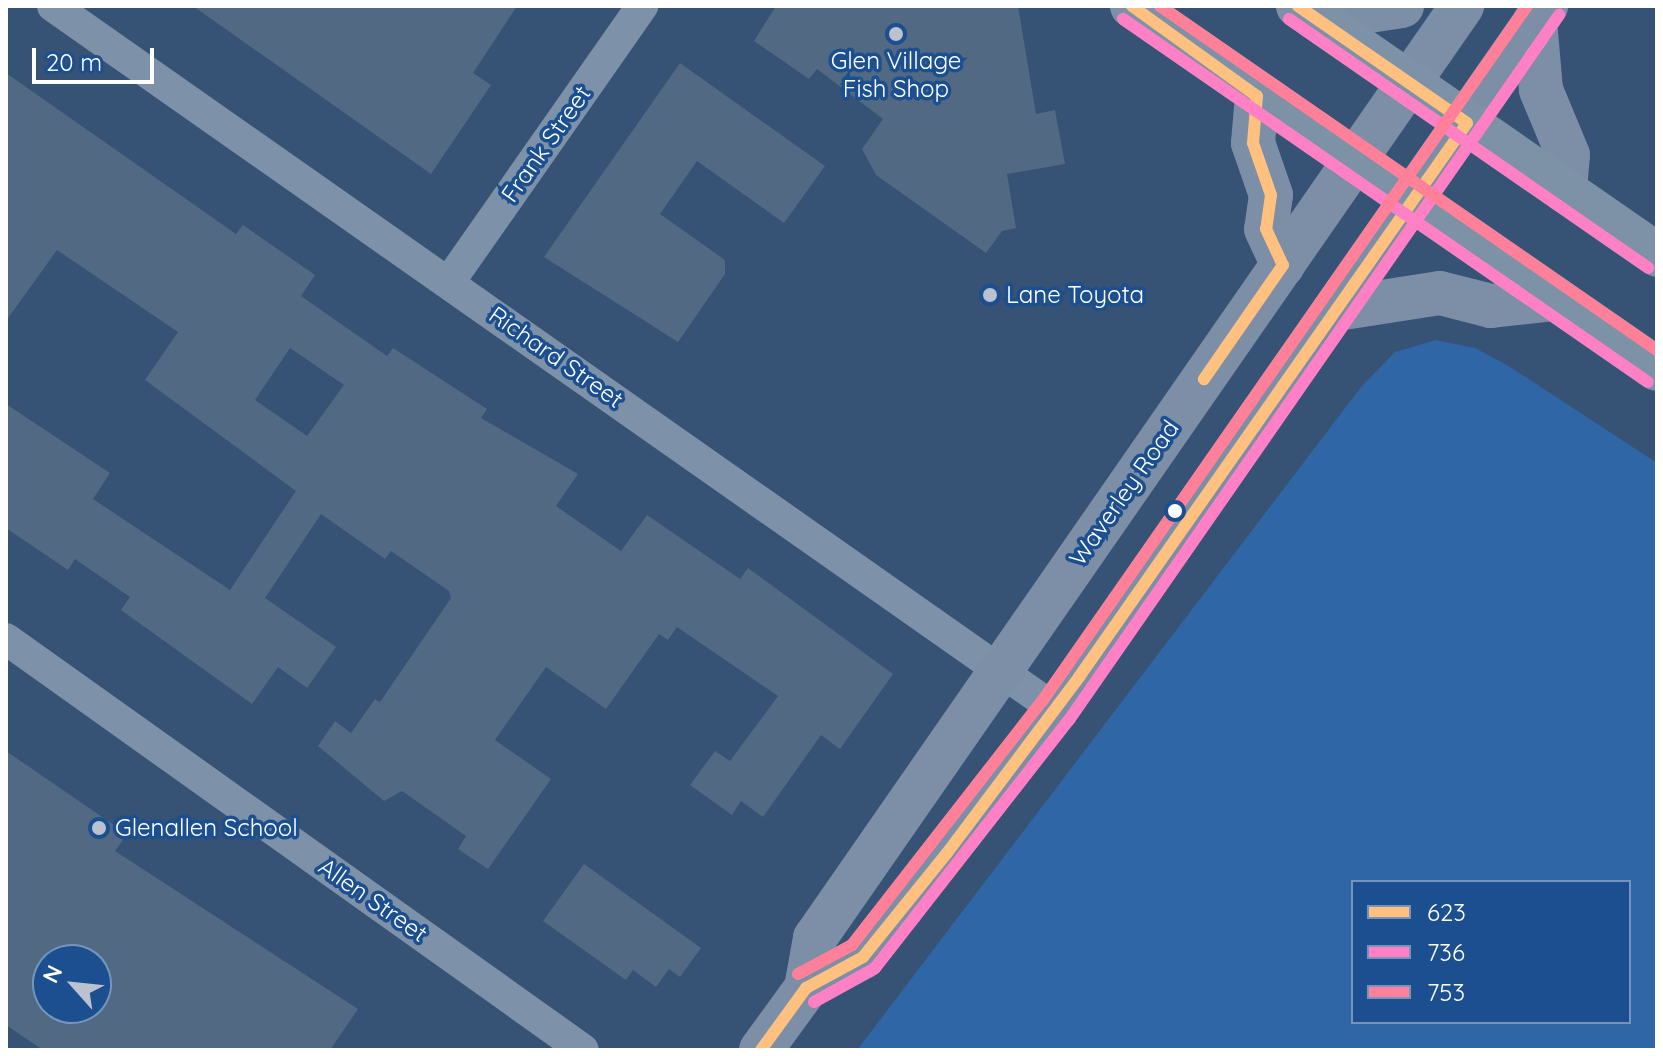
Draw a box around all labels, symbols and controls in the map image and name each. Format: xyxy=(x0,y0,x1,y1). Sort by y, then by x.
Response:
marker: Glen Village Fish Shop xyxy=(887,25,905,43)
scale bar xyxy=(36,32,158,82)
text: 20 m xyxy=(46,47,102,77)
place label: Glen Village Fish Shop xyxy=(831,47,961,103)
street label: Frank Street xyxy=(495,80,597,208)
place label: Lane Toyota xyxy=(1006,281,1144,309)
marker: Lane Toyota xyxy=(981,286,999,304)
street label: Richard Street xyxy=(483,300,629,414)
street label: Waverley Road xyxy=(1063,415,1185,571)
unlabelled marker xyxy=(1167,503,1183,519)
place label: Glenallen School xyxy=(115,814,298,842)
marker: Glenallen School xyxy=(90,819,108,837)
street label: Allen Street xyxy=(313,852,433,948)
legend xyxy=(1351,880,1631,1024)
text: 623 xyxy=(1427,897,1466,927)
text: 736 xyxy=(1427,937,1465,967)
north arrow xyxy=(32,944,112,1024)
text: N xyxy=(36,960,69,988)
text: 753 xyxy=(1427,977,1465,1007)

